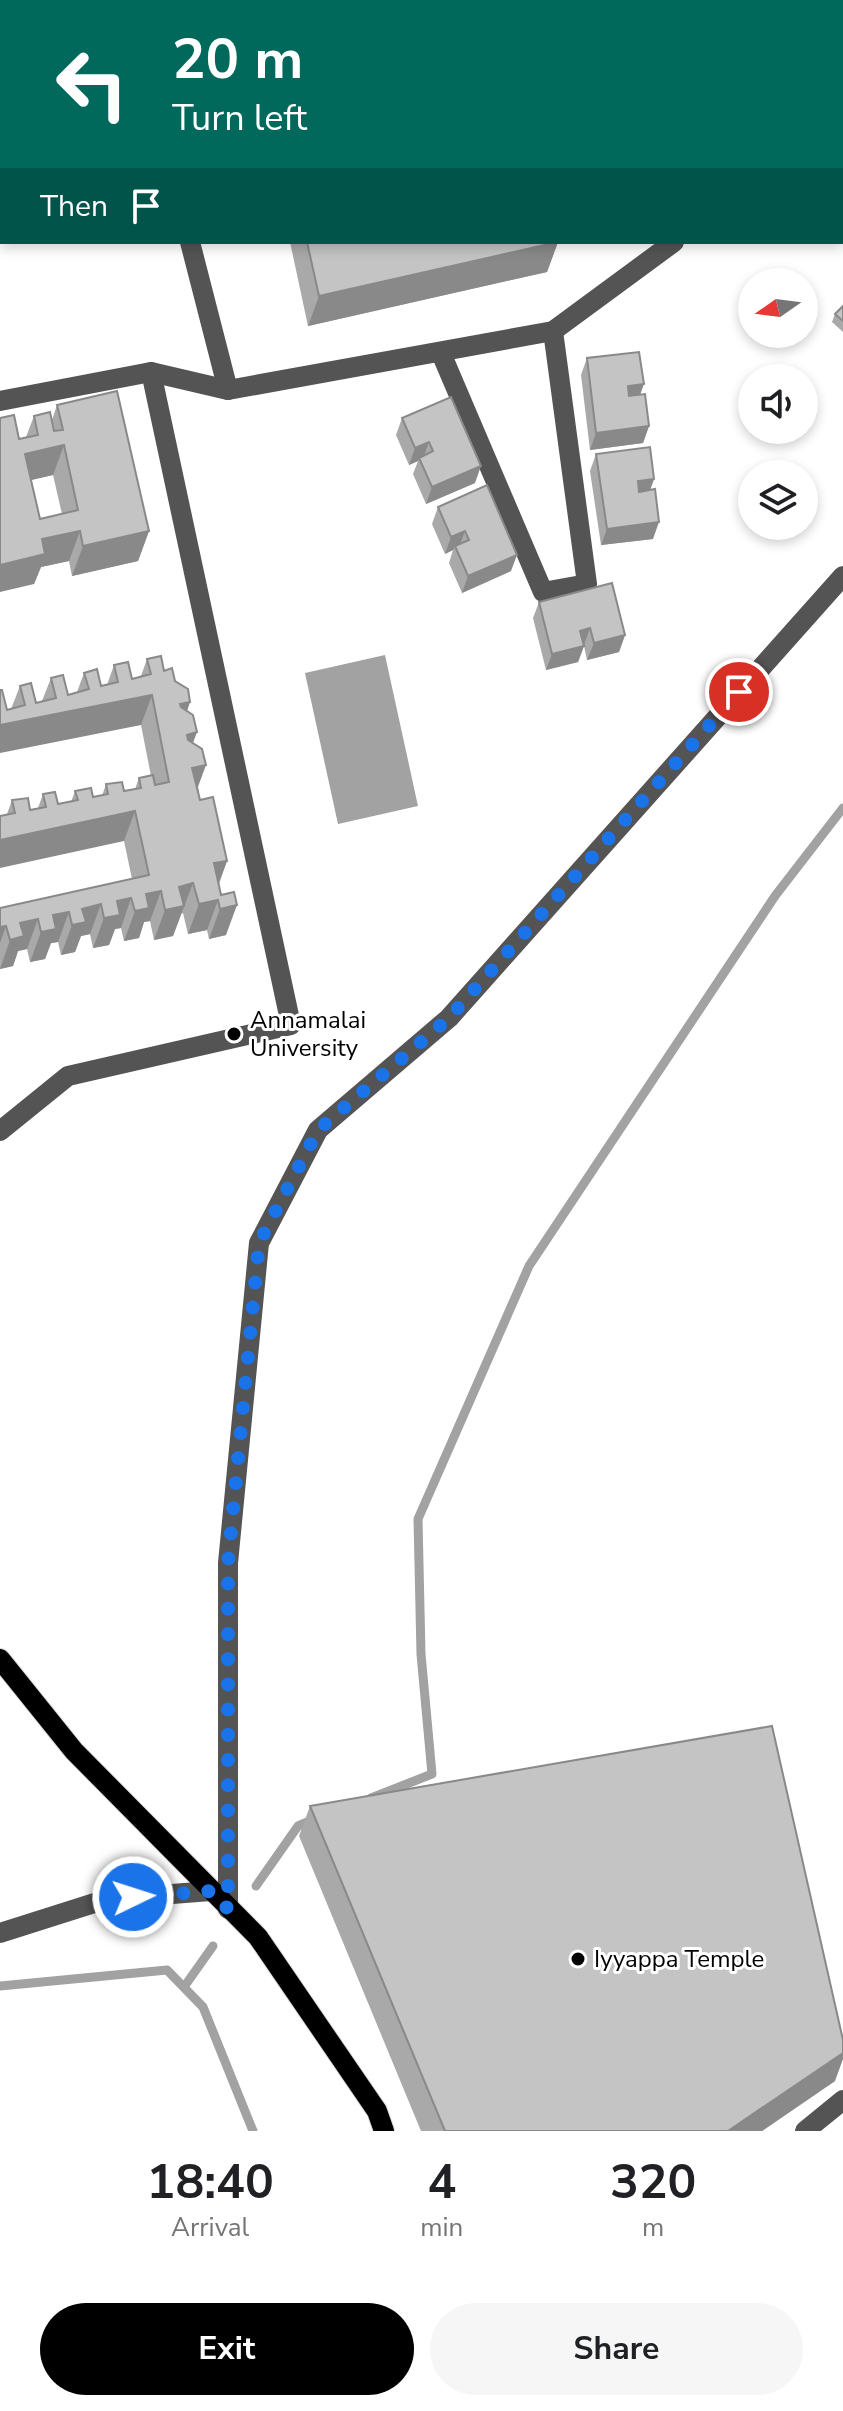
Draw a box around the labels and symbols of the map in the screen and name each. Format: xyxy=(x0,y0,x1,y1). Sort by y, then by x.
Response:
north arrow xyxy=(738,268,818,348)
pin xyxy=(705,658,773,726)
place label: Annamalai University xyxy=(250,1004,366,1064)
marker: Annamalai University xyxy=(225,1025,243,1043)
position arrow xyxy=(91,1855,175,1939)
place label: Iyyappa Temple xyxy=(594,1943,764,1975)
marker: Iyyappa Temple xyxy=(569,1950,587,1968)

